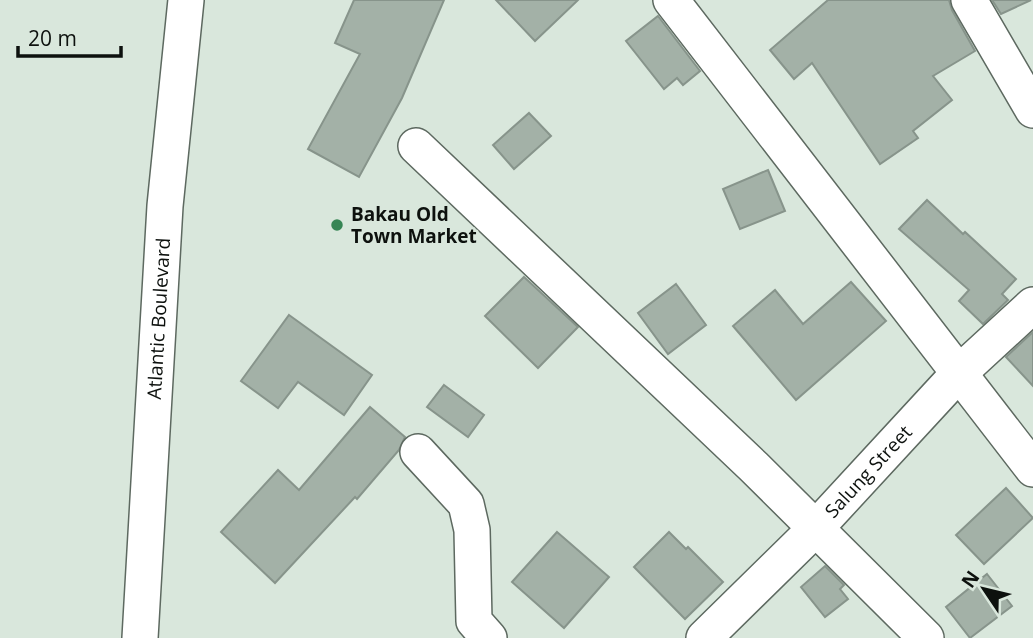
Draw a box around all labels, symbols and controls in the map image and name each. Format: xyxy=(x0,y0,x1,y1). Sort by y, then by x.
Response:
scale bar xyxy=(18,14,121,58)
text: 20 m xyxy=(28,24,77,52)
place label: Bakau Old Town Market xyxy=(351,201,477,249)
marker: Bakau Old Town Market xyxy=(329,217,345,233)
street label: Atlantic Boulevard xyxy=(141,237,176,400)
street label: Salung Street xyxy=(819,419,918,523)
north arrow xyxy=(949,554,1019,624)
text: N xyxy=(955,565,985,593)

